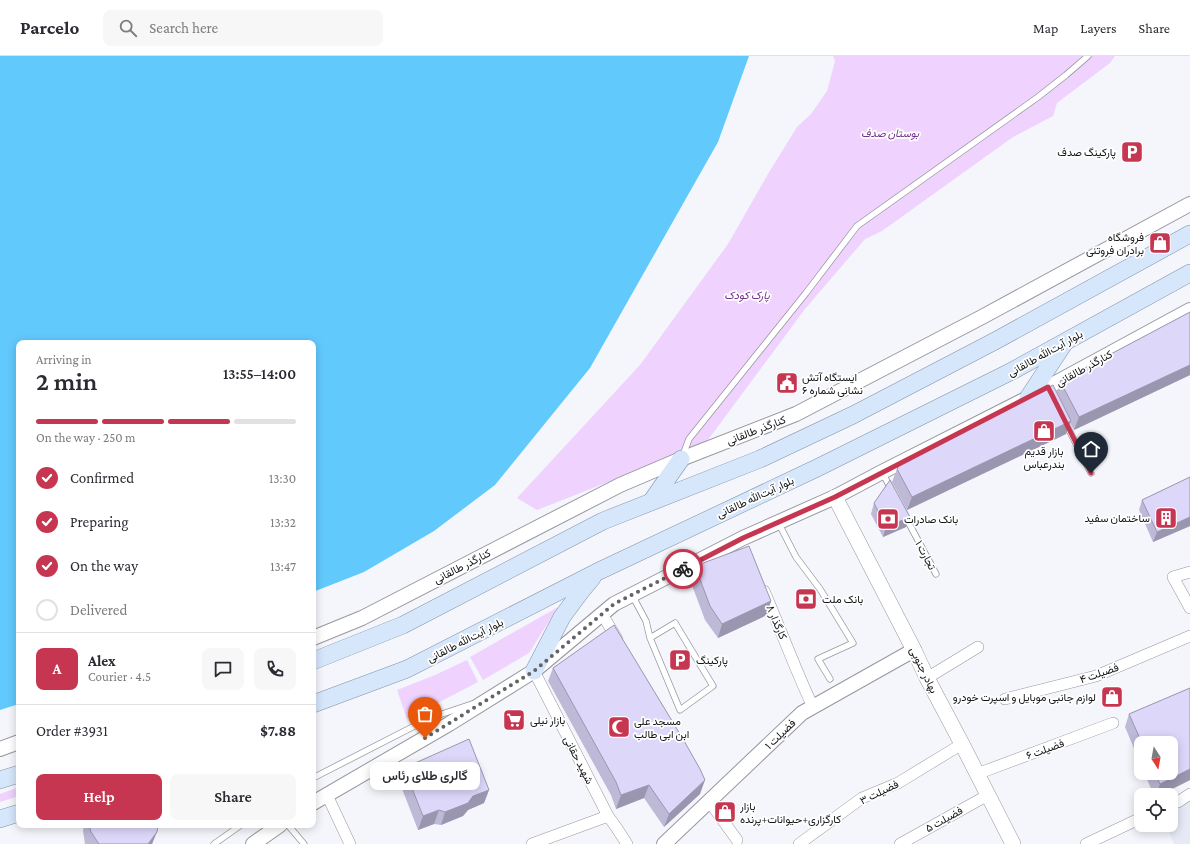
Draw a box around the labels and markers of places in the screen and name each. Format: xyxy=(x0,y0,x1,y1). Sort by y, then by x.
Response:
parking icon: پارکینگ صدف xyxy=(1119,139,1145,165)
place label: پارکینگ صدف xyxy=(1057,146,1116,160)
shop icon: فروشگاه برادران فروتنی xyxy=(1147,230,1173,256)
place label: فروشگاه برادران فروتنی xyxy=(1086,231,1144,257)
public building icon: ایستگاه آتش نشانی شماره ۶ xyxy=(774,370,800,396)
place label: ایستگاه آتش نشانی شماره ۶ xyxy=(802,371,863,397)
shop icon: بازار قدیم بندرعباس xyxy=(1031,418,1057,444)
pin xyxy=(1074,432,1108,473)
place label: بازار قدیم بندرعباس xyxy=(1023,445,1065,471)
building icon: ساختمان سفید xyxy=(1153,505,1179,531)
bank icon: بانک صادرات xyxy=(875,506,901,532)
place label: ساختمان سفید xyxy=(1084,512,1150,525)
place label: بانک صادرات xyxy=(904,513,958,526)
bank icon: بانک ملت xyxy=(793,586,819,612)
place label: بانک ملت xyxy=(822,593,863,606)
parking icon: پارکینگ xyxy=(667,647,693,673)
place label: پارکینگ xyxy=(696,654,728,668)
shop icon: لوازم جانبی موبایل و اسپرت خودرو xyxy=(1099,684,1125,710)
place label: لوازم جانبی موبایل و اسپرت خودرو xyxy=(953,691,1096,705)
pin xyxy=(408,697,442,738)
supermarket icon: بازار نیلی xyxy=(501,707,527,733)
place label: بازار نیلی xyxy=(530,714,565,727)
mosque icon: مسجد علی ابن ابی طالب xyxy=(606,714,632,740)
place label: مسجد علی ابن ابی طالب xyxy=(634,715,689,741)
callout: گالری طلای رئاس xyxy=(370,762,480,790)
shop icon: بازار کارگزاری+حیوانات+پرنده xyxy=(712,799,738,825)
place label: بازار کارگزاری+حیوانات+پرنده xyxy=(739,800,841,827)

